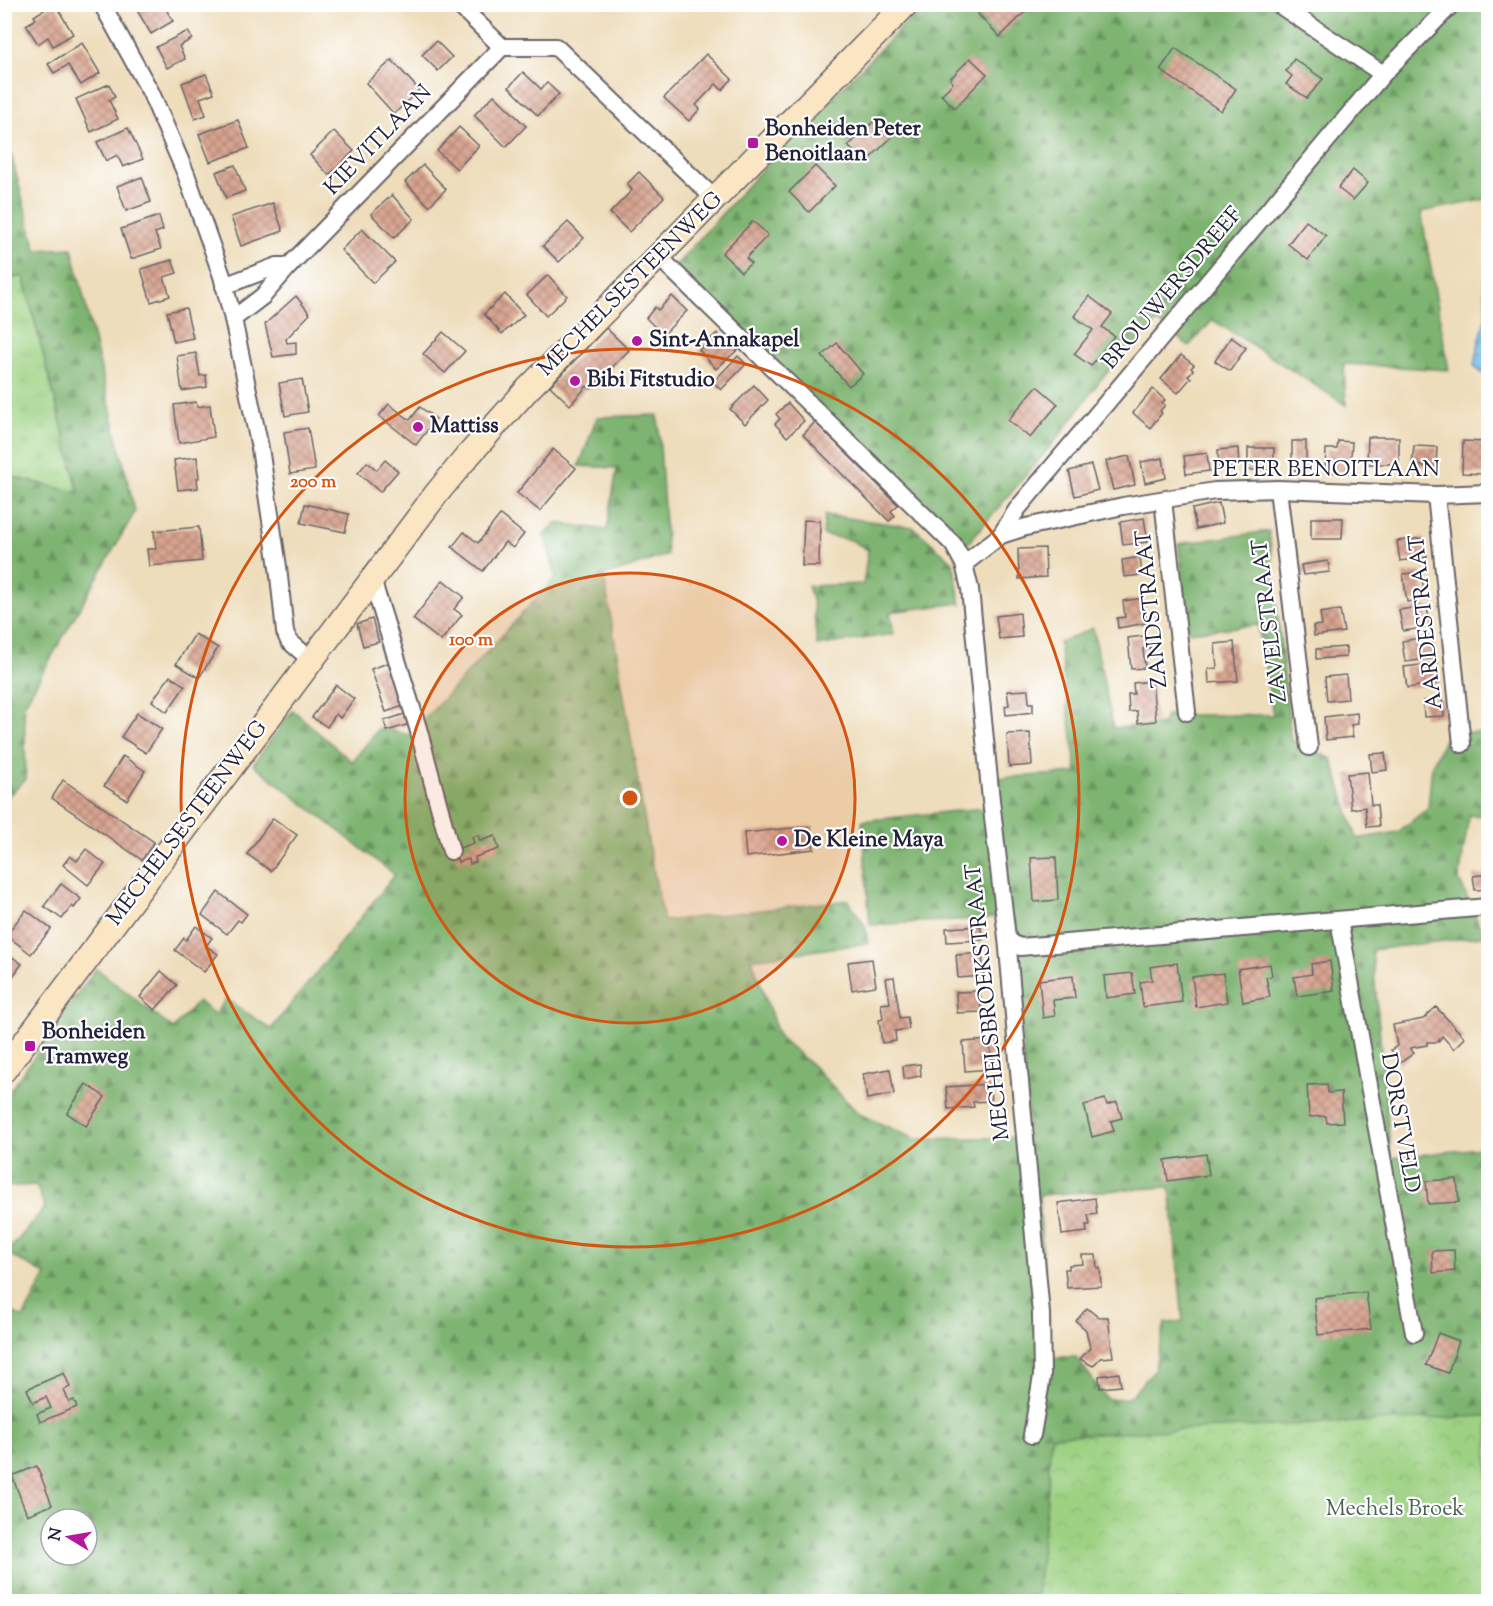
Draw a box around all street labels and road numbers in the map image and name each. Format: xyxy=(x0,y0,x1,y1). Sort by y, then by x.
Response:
street label: KIEVITLAAN xyxy=(318,78,440,204)
street label: MECHELSESTEENWEG xyxy=(531,185,731,385)
street label: BROUWERSDREEF xyxy=(1095,201,1251,377)
street label: PETER BENOITLAAN xyxy=(1212,455,1440,487)
street label: ZANDSTRAAT xyxy=(1129,528,1177,690)
street label: AARDESTRAAT xyxy=(1402,532,1452,711)
street label: ZAVELSTRAAT xyxy=(1245,537,1297,705)
street label: MECHELSESTEENWEG xyxy=(100,715,276,933)
street label: MECHELSBROEKSTRAAT xyxy=(958,861,1019,1142)
street label: DORSTVELD xyxy=(1371,1050,1427,1196)

